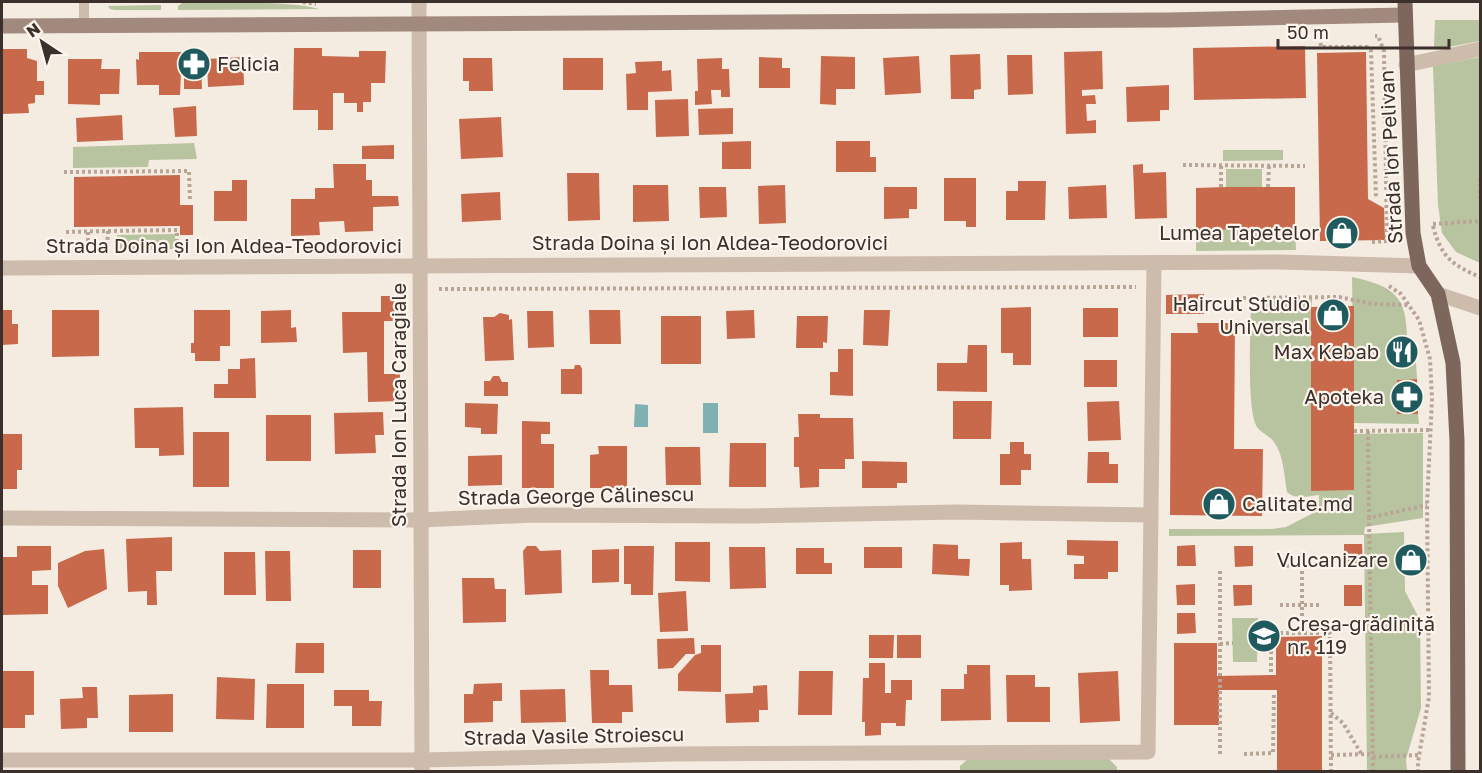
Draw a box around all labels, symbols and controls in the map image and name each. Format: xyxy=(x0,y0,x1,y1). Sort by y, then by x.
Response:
north arrow xyxy=(12,12,72,72)
scale bar xyxy=(1278,12,1449,50)
text: N xyxy=(22,18,44,42)
text: 50 m xyxy=(1287,21,1329,43)
pharmacy icon: Felicia xyxy=(176,46,212,82)
place label: Felicia xyxy=(217,51,280,75)
street label: Strada Ion Pelivan xyxy=(1373,70,1407,245)
shop icon: Lumea Tapetelor xyxy=(1324,215,1360,251)
place label: Lumea Tapetelor xyxy=(1159,220,1319,244)
street label: Strada Doina și Ion Aldea-Teodorovici xyxy=(532,230,888,255)
street label: Strada Doina și Ion Aldea-Teodorovici xyxy=(46,233,402,258)
street label: Strada Ion Luca Caragiale xyxy=(386,283,410,527)
place label: Haircut Studio Universal xyxy=(1172,291,1310,338)
shop icon: Haircut Studio Universal xyxy=(1315,297,1351,333)
restaurant icon: Max Kebab xyxy=(1384,334,1420,370)
place label: Max Kebab xyxy=(1274,339,1379,363)
pharmacy icon: Apoteka xyxy=(1389,379,1425,415)
place label: Apoteka xyxy=(1304,384,1384,408)
street label: Strada George Călinescu xyxy=(458,481,694,509)
shop icon: Calitate.md xyxy=(1201,486,1237,522)
place label: Calitate.md xyxy=(1242,491,1353,515)
shop icon: Vulcanizare xyxy=(1393,542,1429,578)
place label: Vulcanizare xyxy=(1277,547,1388,571)
place label: Creșa-grădiniță nr. 119 xyxy=(1287,611,1435,658)
school or university icon: Creșa-grădiniță nr. 119 xyxy=(1246,618,1282,654)
street label: Strada Vasile Stroiescu xyxy=(463,721,685,749)

